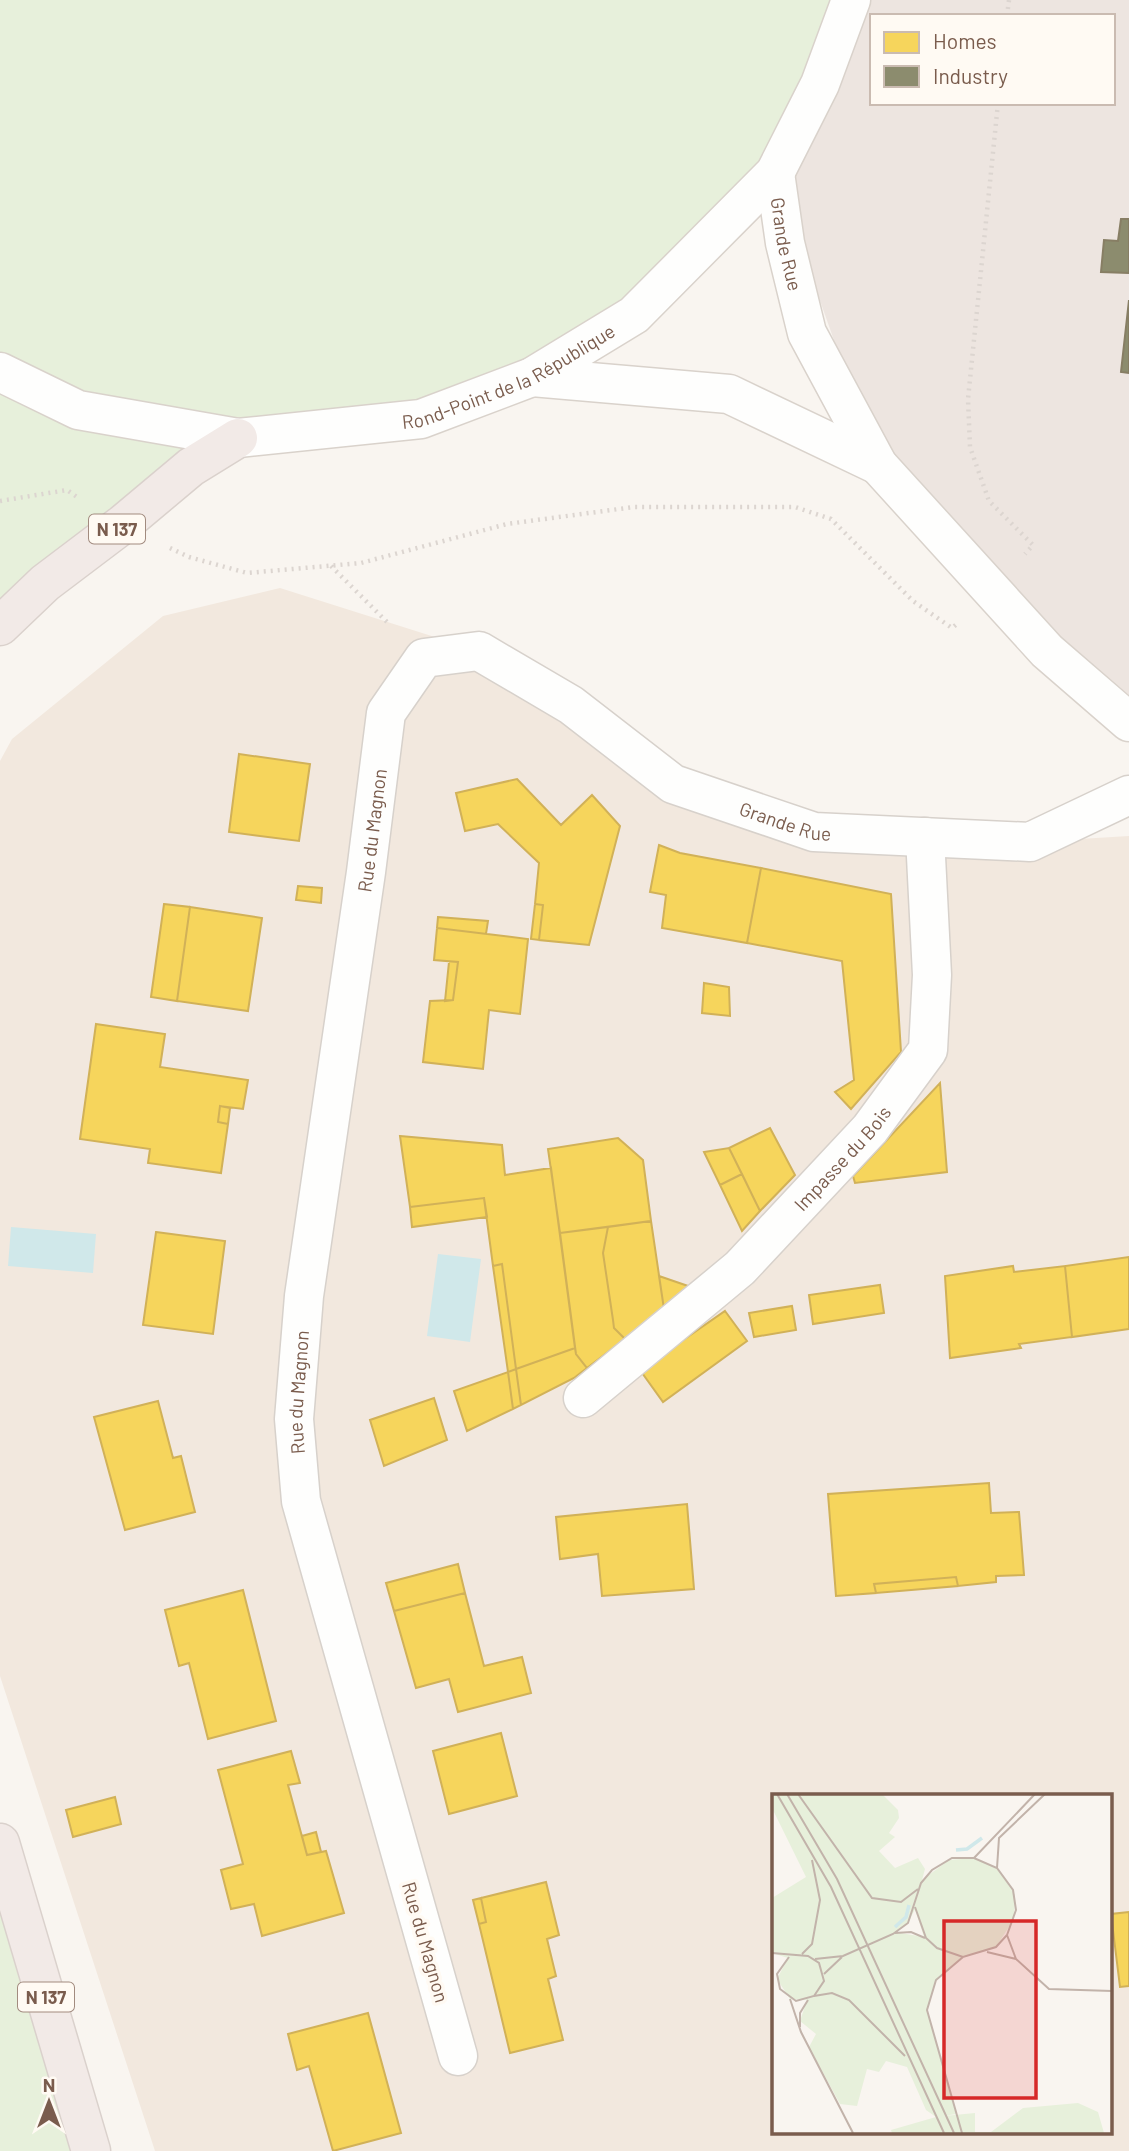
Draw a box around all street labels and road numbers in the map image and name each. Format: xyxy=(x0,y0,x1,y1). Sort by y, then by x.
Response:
street label: Grande Rue xyxy=(767,196,808,293)
street label: Rond-Point de la République xyxy=(401,318,618,432)
road number: N 137 xyxy=(89,514,145,544)
street label: Rue du Magnon xyxy=(352,767,390,894)
street label: Grande Rue xyxy=(737,796,832,844)
street label: Impasse du Bois xyxy=(789,1101,895,1215)
street label: Rue du Magnon xyxy=(282,1329,313,1455)
street label: Rue du Magnon xyxy=(398,1879,454,2005)
road number: N 137 xyxy=(18,1982,74,2011)

